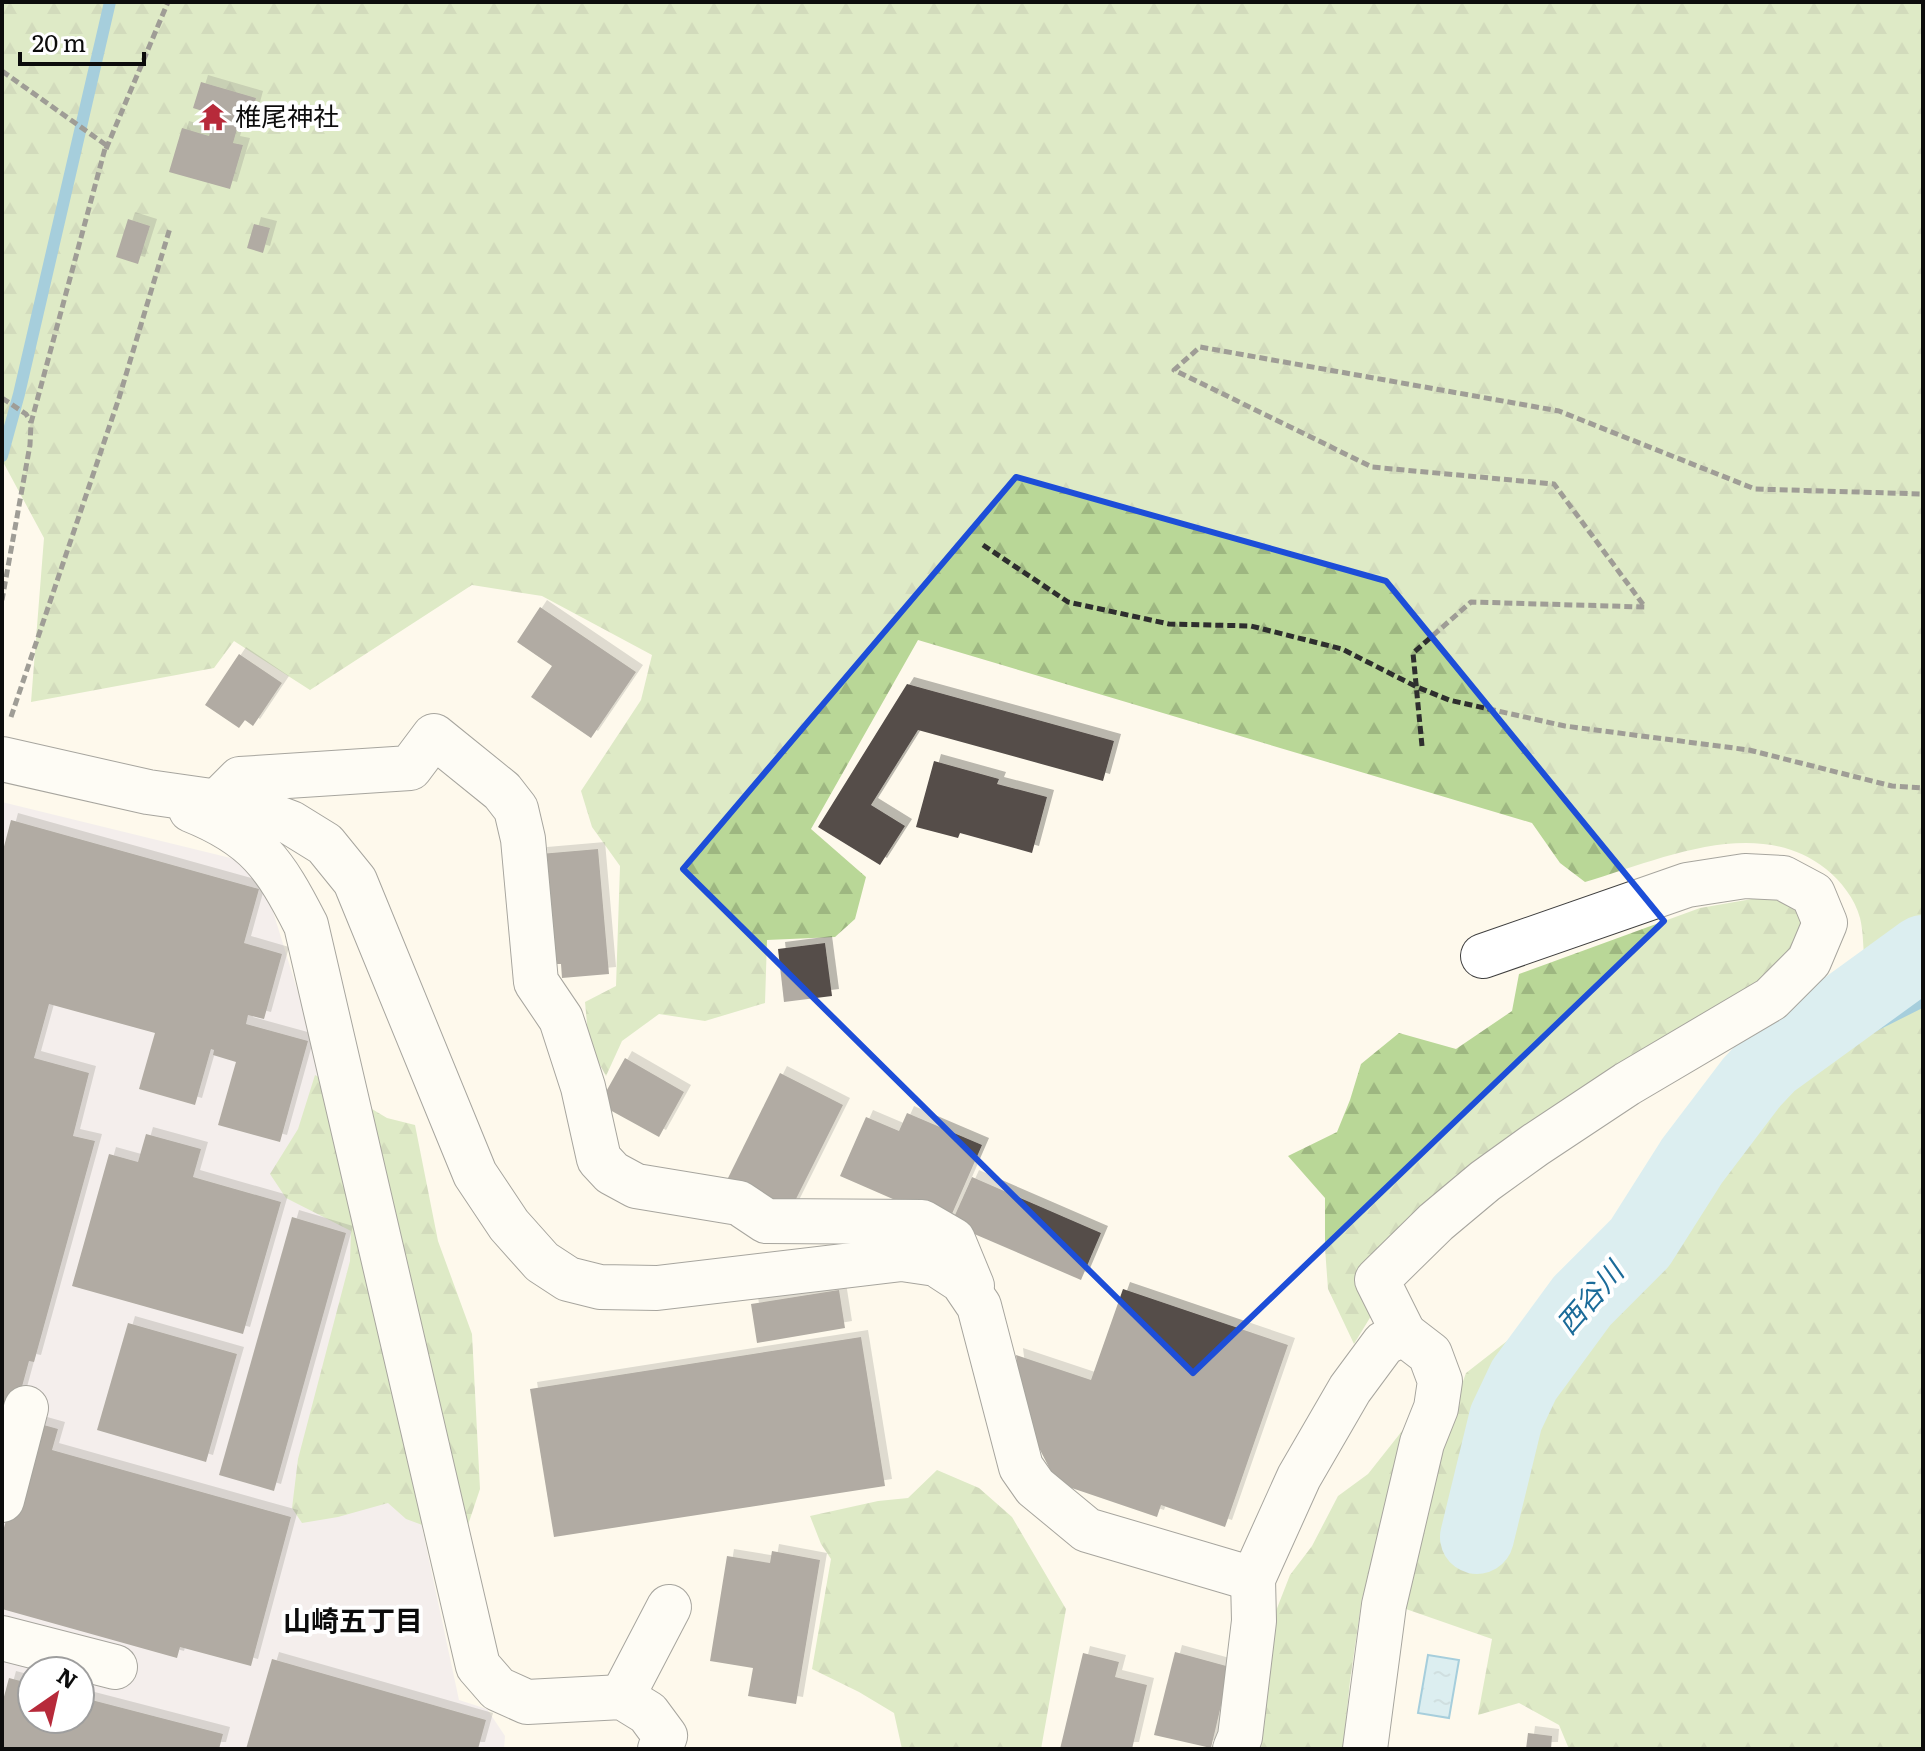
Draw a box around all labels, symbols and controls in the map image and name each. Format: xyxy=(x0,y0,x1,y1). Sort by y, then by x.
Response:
scale bar xyxy=(20,16,144,66)
text: 20 m xyxy=(32,24,86,59)
place label: 椎尾神社 xyxy=(235,95,339,134)
temple icon: 椎尾神社 xyxy=(198,102,228,132)
water label: 西谷川 xyxy=(1545,1249,1634,1342)
district label: 山崎五丁目 xyxy=(283,1598,423,1640)
north arrow xyxy=(16,1655,96,1735)
text: N xyxy=(51,1658,85,1696)

